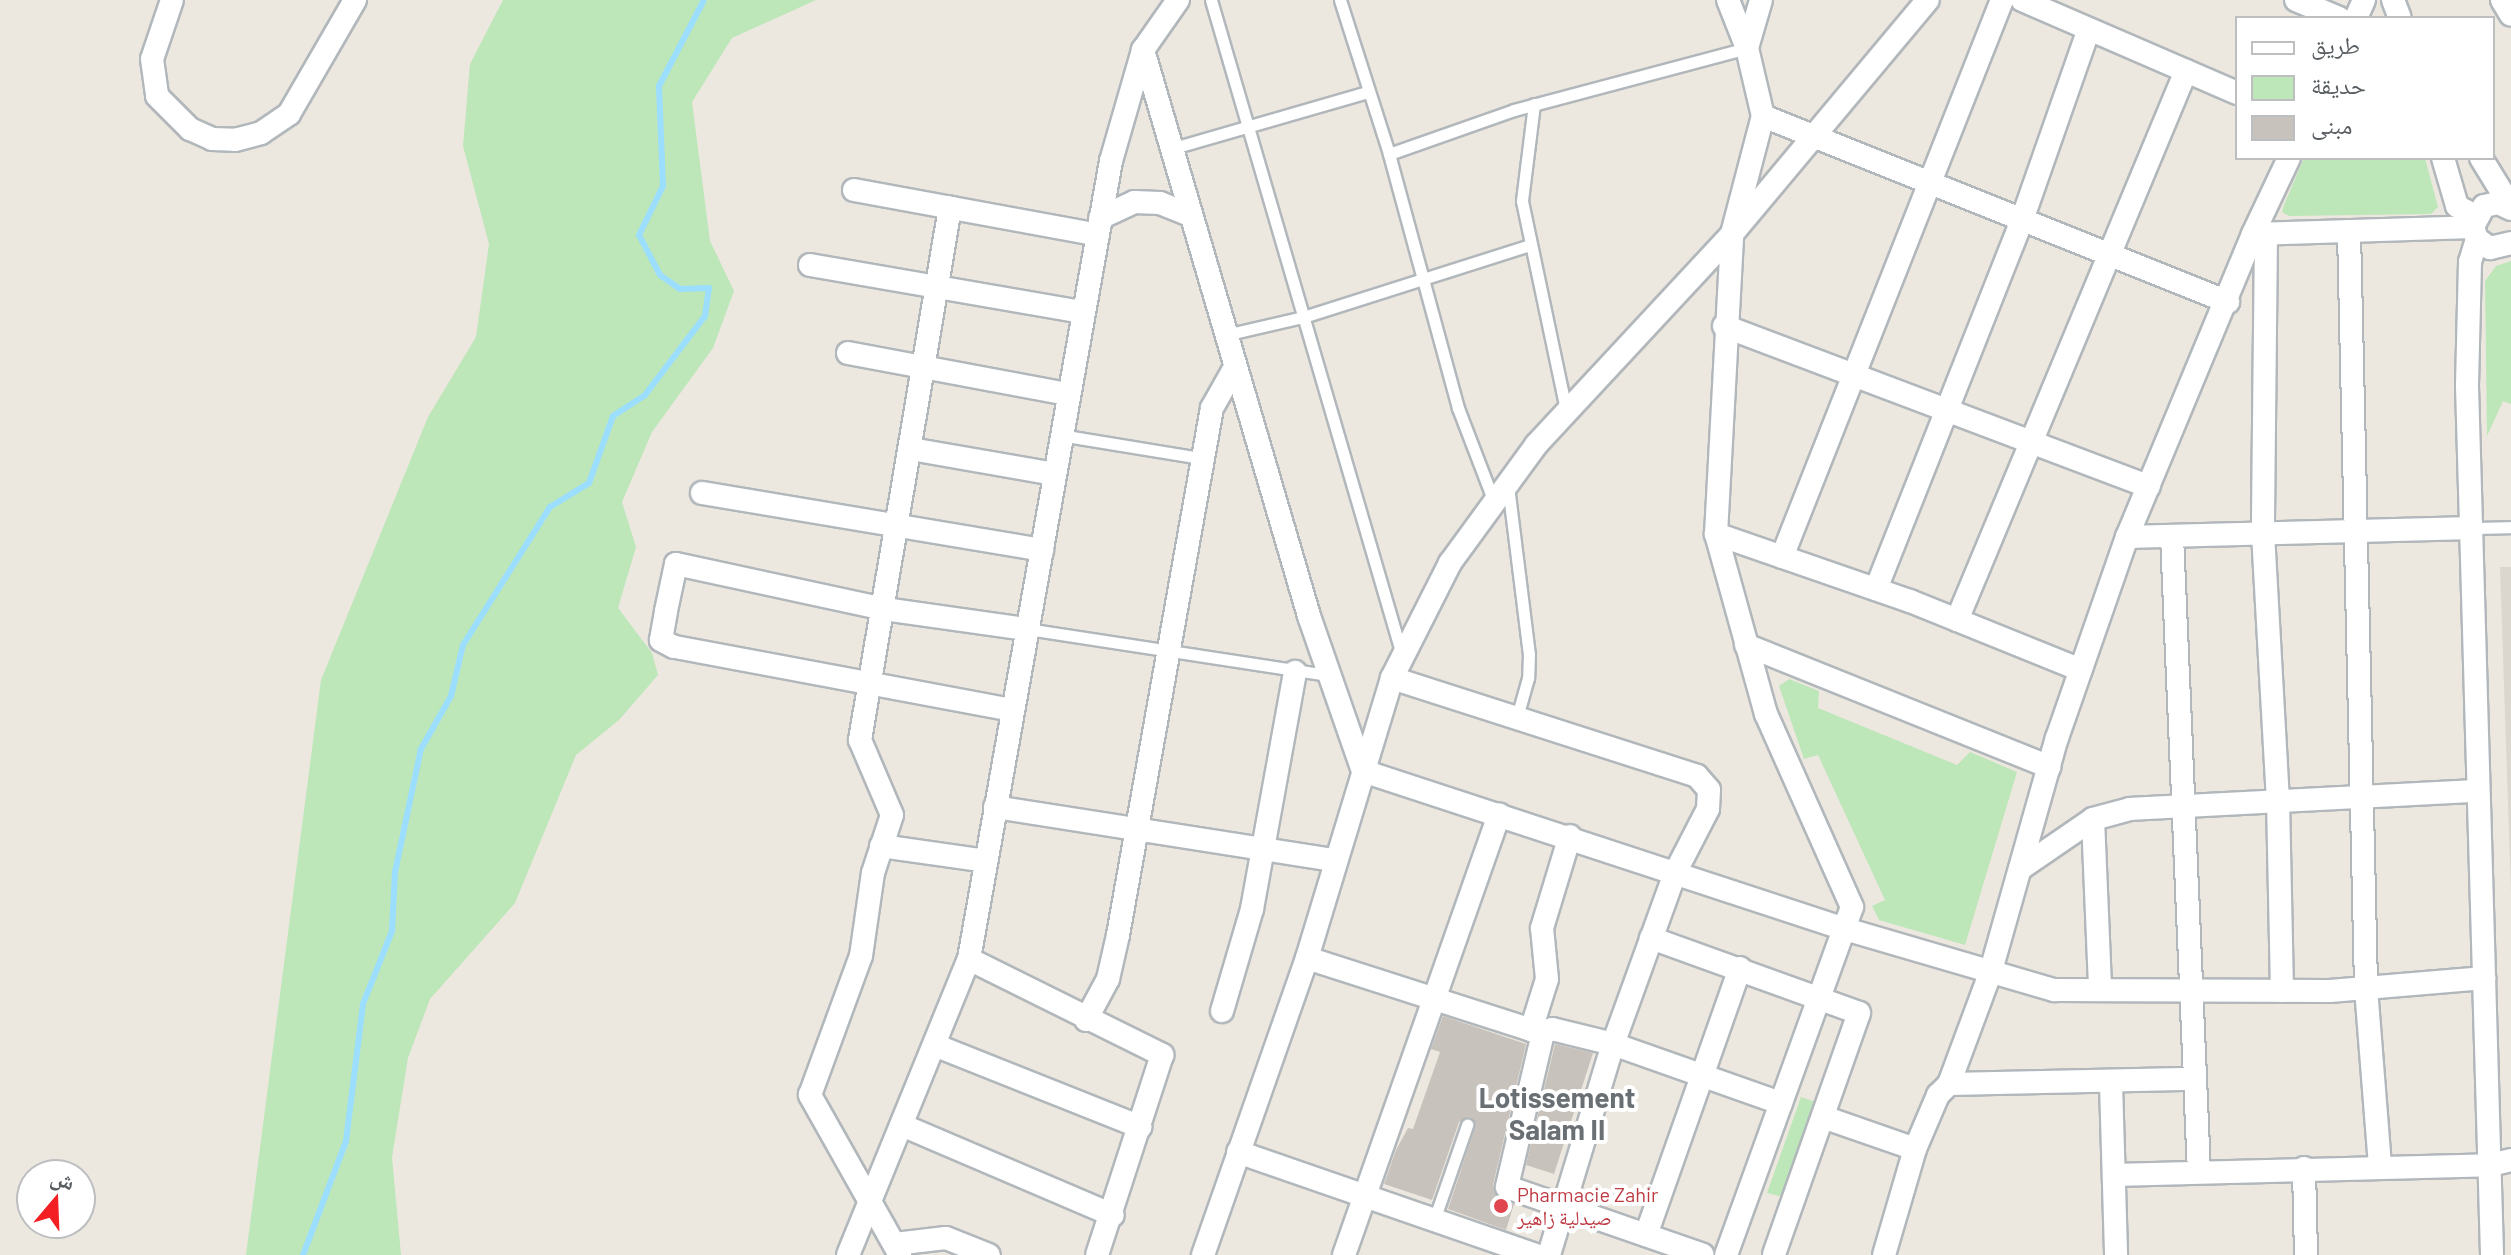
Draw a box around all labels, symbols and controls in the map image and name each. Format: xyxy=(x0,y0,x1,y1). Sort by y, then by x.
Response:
legend xyxy=(2235,16,2495,160)
text: طريق xyxy=(2311,30,2360,59)
text: حديقة xyxy=(2311,70,2366,99)
text: مبنى xyxy=(2311,110,2352,139)
district label: Lotissement Salam II xyxy=(1479,1080,1635,1146)
north arrow xyxy=(16,1159,96,1239)
text: ش xyxy=(48,1162,78,1194)
place label: Pharmacie Zahir صيدلية زاهير xyxy=(1517,1182,1658,1229)
marker: Pharmacie Zahir صيدلية زاهير xyxy=(1492,1197,1510,1215)

